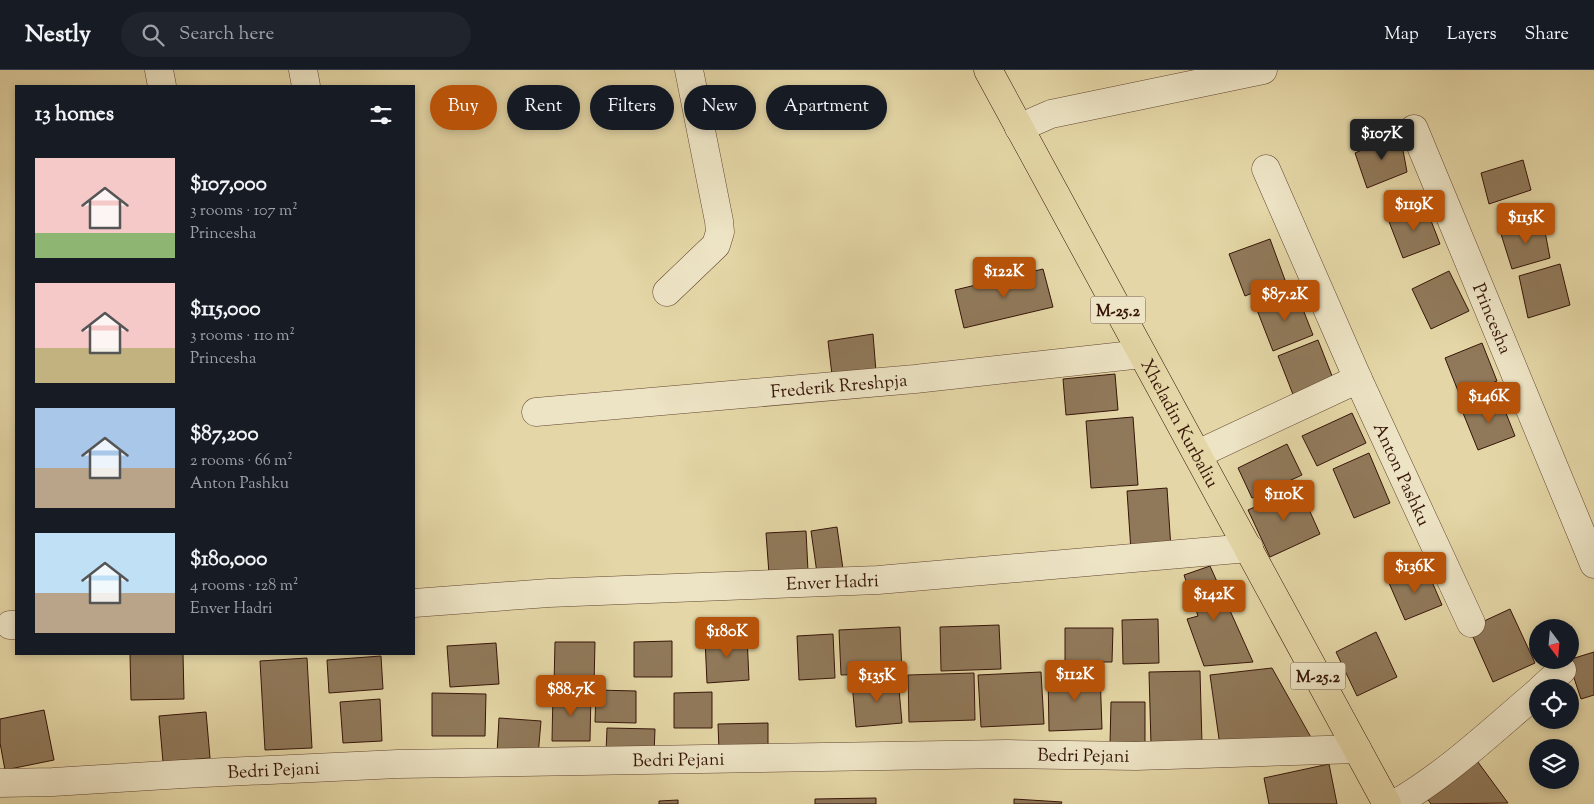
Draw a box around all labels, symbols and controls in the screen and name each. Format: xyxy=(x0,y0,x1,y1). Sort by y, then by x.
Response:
search box xyxy=(121,12,471,57)
text: Nestly xyxy=(25,18,91,52)
icon: search xyxy=(139,21,167,49)
text: Search here xyxy=(179,21,274,48)
text: Map xyxy=(1384,22,1419,48)
text: Layers xyxy=(1447,22,1497,48)
text: Share xyxy=(1525,22,1569,48)
chip: Buy xyxy=(430,85,497,130)
chip: Rent xyxy=(507,85,580,130)
chip: Filters xyxy=(590,85,674,130)
chip: New xyxy=(684,85,756,130)
chip: Apartment xyxy=(766,85,887,130)
text: 13 homes xyxy=(35,100,114,130)
icon: filters xyxy=(367,101,395,129)
pin: $107K xyxy=(1347,118,1417,161)
text: $107K xyxy=(1361,123,1403,146)
text: $107,000 xyxy=(190,170,267,200)
icon: home xyxy=(75,178,135,238)
pin: $119K xyxy=(1379,190,1449,232)
text: $119K xyxy=(1395,194,1433,217)
text: 3 rooms · 107 m² xyxy=(190,200,298,223)
pin: $115K xyxy=(1491,202,1561,245)
text: $115K xyxy=(1508,207,1544,230)
text: Princesha xyxy=(190,223,256,246)
pin: $122K xyxy=(969,256,1039,299)
text: $122K xyxy=(984,261,1024,284)
pin: $87.2K xyxy=(1244,280,1326,322)
street label: Princesha xyxy=(1464,280,1517,359)
text: $87.2K xyxy=(1262,284,1308,307)
text: $115,000 xyxy=(190,295,261,325)
road number: M-25.2 xyxy=(1090,296,1146,324)
icon: home xyxy=(75,303,135,363)
text: 3 rooms · 110 m² xyxy=(190,325,295,348)
text: Princesha xyxy=(190,348,256,371)
street label: Xheladin Kurbaliu xyxy=(1133,355,1224,493)
street label: Frederik Rreshpja xyxy=(770,369,908,407)
pin: $146K xyxy=(1454,382,1524,424)
text: $146K xyxy=(1468,386,1510,409)
street label: Anton Pashku xyxy=(1365,419,1435,531)
text: $87,200 xyxy=(190,420,259,450)
icon: home xyxy=(75,428,135,488)
text: 2 rooms · 66 m² xyxy=(190,450,293,473)
text: Anton Pashku xyxy=(190,473,289,496)
pin: $110K xyxy=(1249,480,1319,522)
text: $110K xyxy=(1264,484,1304,507)
text: $180,000 xyxy=(190,545,267,575)
pin: $136K xyxy=(1380,552,1450,594)
icon: home xyxy=(75,553,135,613)
text: $136K xyxy=(1395,556,1435,579)
street label: Enver Hadri xyxy=(785,569,879,599)
text: 4 rooms · 128 m² xyxy=(190,575,298,598)
pin: $142K xyxy=(1179,580,1249,622)
text: $142K xyxy=(1193,584,1235,607)
text: Enver Hadri xyxy=(190,598,273,621)
pin: $180K xyxy=(692,616,762,659)
north arrow xyxy=(1529,619,1579,669)
map controls xyxy=(1529,619,1579,789)
text: $180K xyxy=(706,621,748,644)
pin: $135K xyxy=(842,660,912,703)
pin: $112K xyxy=(1040,660,1110,702)
road number: M-25.2 xyxy=(1290,662,1346,690)
text: $112K xyxy=(1056,664,1094,687)
text: $135K xyxy=(858,665,896,688)
pin: $88.7K xyxy=(530,674,612,717)
text: $88.7K xyxy=(547,679,595,702)
button: locate xyxy=(1529,679,1579,729)
button: layers xyxy=(1529,739,1579,789)
street label: Bedri Pejani xyxy=(1037,743,1130,771)
street label: Bedri Pejani xyxy=(632,748,725,775)
street label: Bedri Pejani xyxy=(227,757,320,787)

